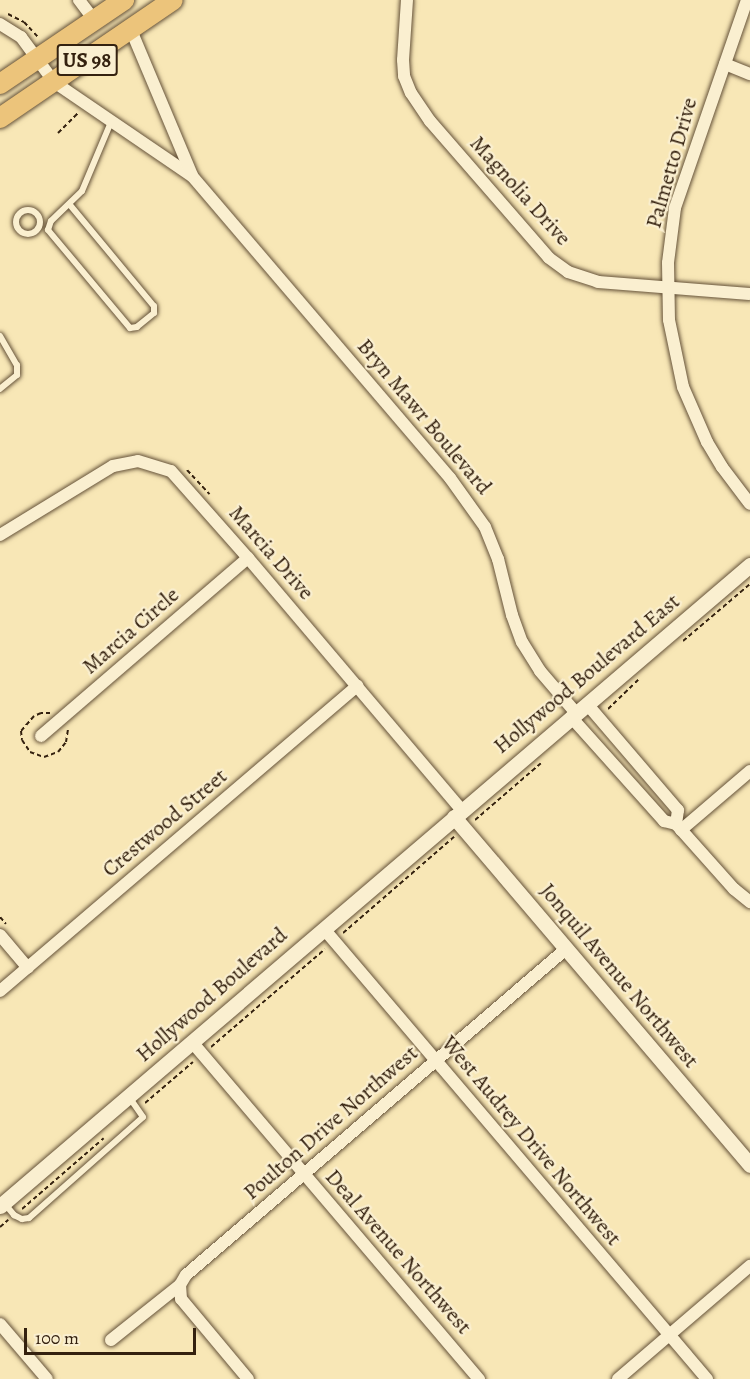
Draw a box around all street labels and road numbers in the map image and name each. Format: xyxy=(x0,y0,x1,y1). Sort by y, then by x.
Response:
road number: US 98 xyxy=(56,42,118,78)
street label: Palmetto Drive xyxy=(641,95,703,231)
street label: Magnolia Drive xyxy=(464,131,576,251)
street label: Bryn Mawr Boulevard xyxy=(351,334,497,500)
street label: Marcia Drive xyxy=(223,500,319,606)
street label: Marcia Circle xyxy=(77,582,185,680)
street label: Hollywood Boulevard East xyxy=(489,588,685,760)
street label: Crestwood Street xyxy=(97,763,233,883)
street label: Jonquil Avenue Northwest xyxy=(534,878,704,1074)
street label: Hollywood Boulevard xyxy=(131,922,293,1068)
street label: West Audrey Drive Northwest xyxy=(435,1031,627,1251)
street label: Poulton Drive Northwest xyxy=(238,1040,424,1206)
street label: Deal Avenue Northwest xyxy=(319,1164,477,1340)

